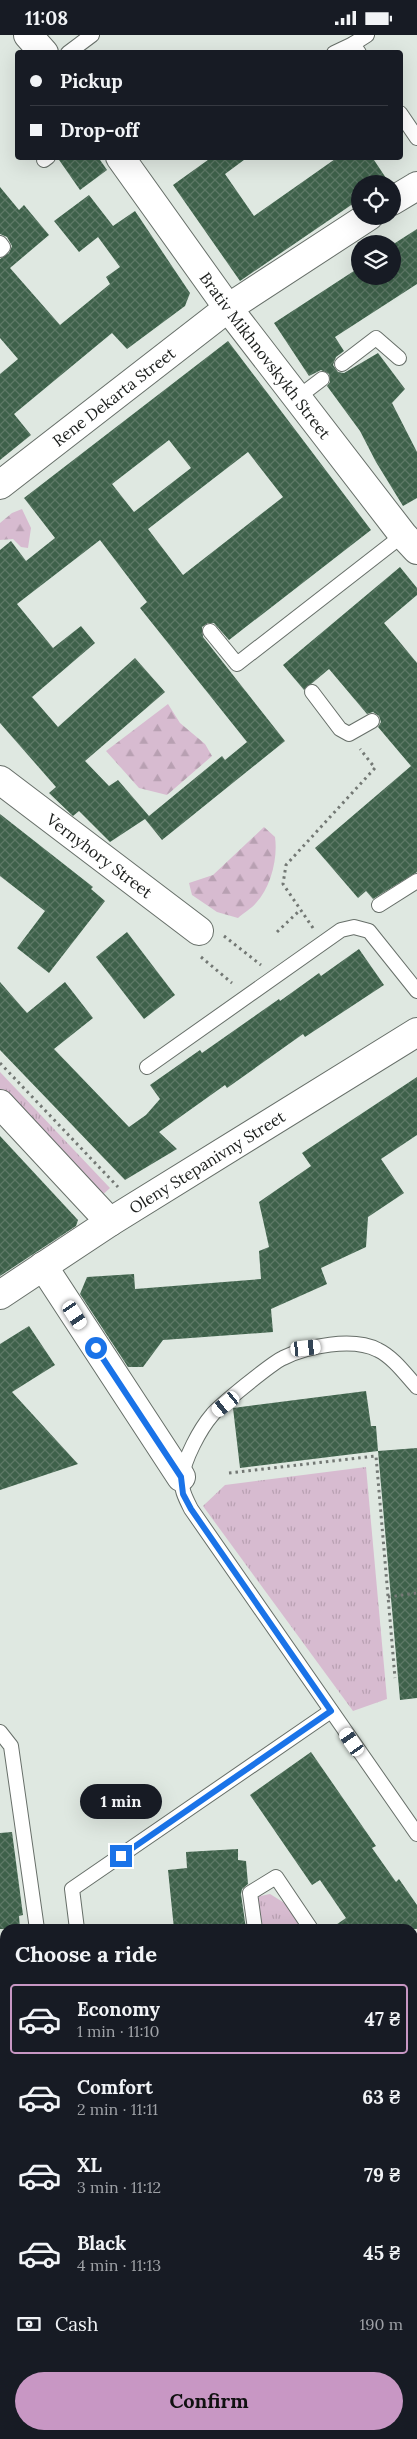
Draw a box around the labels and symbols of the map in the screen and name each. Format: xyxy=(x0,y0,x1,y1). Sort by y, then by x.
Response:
street label: Brativ Mikhnovskykh Street xyxy=(195,268,336,444)
street label: Rene Dekarta Street xyxy=(48,342,180,451)
street label: Vernyhory Street xyxy=(42,808,157,903)
street label: Oleny Stepanivny Street xyxy=(125,1106,289,1218)
car xyxy=(60,1298,89,1332)
route start xyxy=(85,1337,107,1359)
car xyxy=(290,1339,321,1357)
car xyxy=(209,1389,242,1419)
car xyxy=(337,1725,366,1759)
callout: 1 min xyxy=(80,1783,162,1819)
route end xyxy=(110,1845,132,1867)

